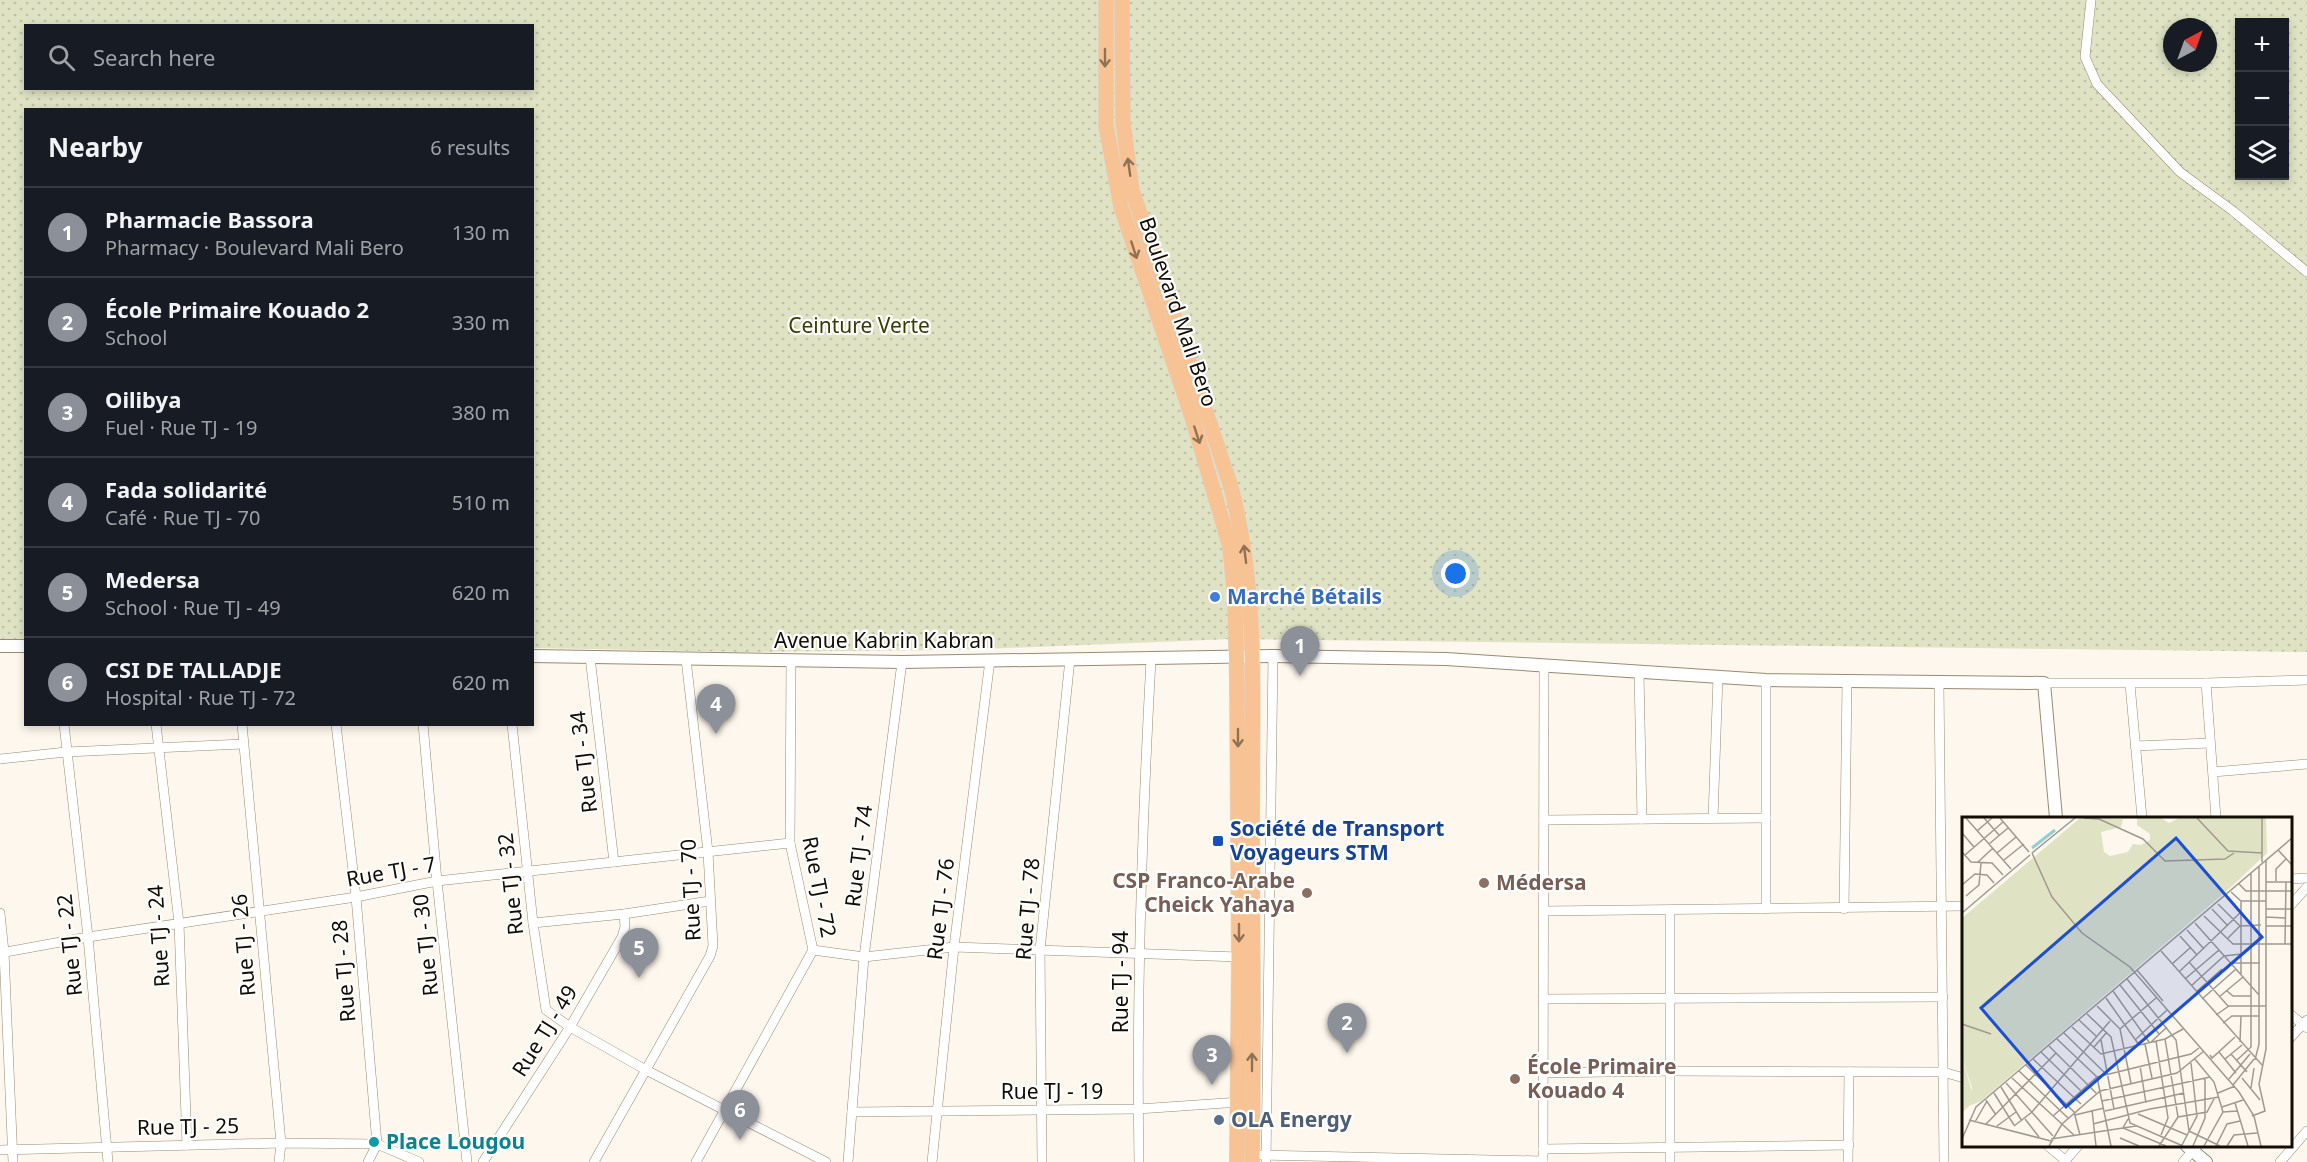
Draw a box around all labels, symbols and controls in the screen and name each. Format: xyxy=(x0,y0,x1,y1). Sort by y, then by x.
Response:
north arrow xyxy=(2163,18,2217,72)
map controls xyxy=(2235,18,2289,180)
button: + xyxy=(2235,18,2289,72)
search box xyxy=(24,24,534,90)
icon: search xyxy=(45,41,78,74)
text: Search here xyxy=(93,42,215,72)
one-way arrow xyxy=(1099,48,1111,68)
button: − xyxy=(2235,72,2289,126)
button: layers xyxy=(2235,126,2289,180)
text: Nearby xyxy=(48,129,143,165)
text: 6 results xyxy=(430,134,510,161)
one-way arrow xyxy=(1124,158,1135,177)
text: Pharmacie Bassora xyxy=(105,204,314,234)
street label: Boulevard Mali Bero xyxy=(1133,213,1225,410)
text: 1 xyxy=(62,219,73,246)
text: 130 m xyxy=(452,219,510,246)
text: Pharmacy · Boulevard Mali Bero xyxy=(105,234,404,261)
one-way arrow xyxy=(1130,240,1141,259)
text: École Primaire Kouado 2 xyxy=(105,294,369,324)
text: 2 xyxy=(62,309,73,336)
text: 330 m xyxy=(452,309,510,336)
park label: Ceinture Verte xyxy=(788,311,930,339)
text: School xyxy=(105,324,167,351)
text: Oilibya xyxy=(105,384,181,414)
text: 3 xyxy=(62,399,73,426)
text: 380 m xyxy=(452,399,510,426)
text: Fuel · Rue TJ - 19 xyxy=(105,414,258,441)
one-way arrow xyxy=(1193,425,1204,444)
text: Fada solidarité xyxy=(105,474,267,504)
text: 4 xyxy=(62,489,73,516)
text: 510 m xyxy=(452,489,510,516)
text: Café · Rue TJ - 70 xyxy=(105,504,260,531)
one-way arrow xyxy=(1239,545,1250,565)
your location xyxy=(1441,559,1470,588)
text: Medersa xyxy=(105,564,200,594)
text: 5 xyxy=(62,579,73,606)
text: 620 m xyxy=(452,579,510,606)
place label: Marché Bétails xyxy=(1227,582,1382,610)
marker: Marché Bétails xyxy=(1208,590,1222,604)
text: School · Rue TJ - 49 xyxy=(105,594,281,621)
street label: Avenue Kabrin Kabran xyxy=(774,626,994,654)
pin: 1 xyxy=(1280,626,1320,676)
text: CSI DE TALLADJE xyxy=(105,654,282,684)
text: 6 xyxy=(62,669,73,696)
text: 620 m xyxy=(452,669,510,696)
text: Hospital · Rue TJ - 72 xyxy=(105,684,296,711)
pin: 4 xyxy=(696,684,736,734)
street label: Rue TJ - 34 xyxy=(563,710,603,815)
one-way arrow xyxy=(1232,728,1244,748)
street label: Rue TJ - 74 xyxy=(838,803,878,908)
place label: Société de Transport Voyageurs STM xyxy=(1230,814,1444,866)
inset map xyxy=(1962,817,2292,1147)
street label: Rue TJ - 32 xyxy=(491,832,529,937)
street label: Rue TJ - 72 xyxy=(796,834,844,940)
marker: Société de Transport Voyageurs STM xyxy=(1211,834,1225,848)
street label: Rue TJ - 70 xyxy=(673,838,707,942)
street label: Rue TJ - 7 xyxy=(344,849,438,893)
street label: Rue TJ - 76 xyxy=(920,856,960,961)
street label: Rue TJ - 78 xyxy=(1009,857,1045,961)
place label: CSP Franco-Arabe Cheick Yahaya xyxy=(1112,866,1295,918)
place label: Médersa xyxy=(1496,868,1587,896)
marker: Médersa xyxy=(1477,876,1491,890)
street label: Rue TJ - 24 xyxy=(140,884,176,988)
marker: CSP Franco-Arabe Cheick Yahaya xyxy=(1300,886,1314,900)
street label: Rue TJ - 22 xyxy=(50,893,88,998)
street label: Rue TJ - 26 xyxy=(225,893,261,997)
street label: Rue TJ - 30 xyxy=(406,893,444,998)
street label: Rue TJ - 28 xyxy=(325,919,361,1023)
one-way arrow xyxy=(1233,923,1245,943)
pin: 5 xyxy=(620,928,658,978)
street label: Rue TJ - 94 xyxy=(1106,931,1134,1033)
street label: Rue TJ - 49 xyxy=(505,980,583,1081)
pin: 2 xyxy=(1328,1004,1366,1053)
pin: 3 xyxy=(1192,1036,1232,1085)
one-way arrow xyxy=(1246,1052,1258,1072)
place label: École Primaire Kouado 4 xyxy=(1527,1052,1677,1104)
marker: École Primaire Kouado 4 xyxy=(1508,1072,1522,1086)
street label: Rue TJ - 19 xyxy=(1001,1077,1103,1105)
pin: 6 xyxy=(720,1090,760,1140)
place label: OLA Energy xyxy=(1231,1105,1352,1133)
street label: Rue TJ - 25 xyxy=(137,1111,239,1141)
marker: OLA Energy xyxy=(1212,1113,1226,1127)
place label: Place Lougou xyxy=(386,1127,525,1155)
marker: Place Lougou xyxy=(367,1135,381,1149)

